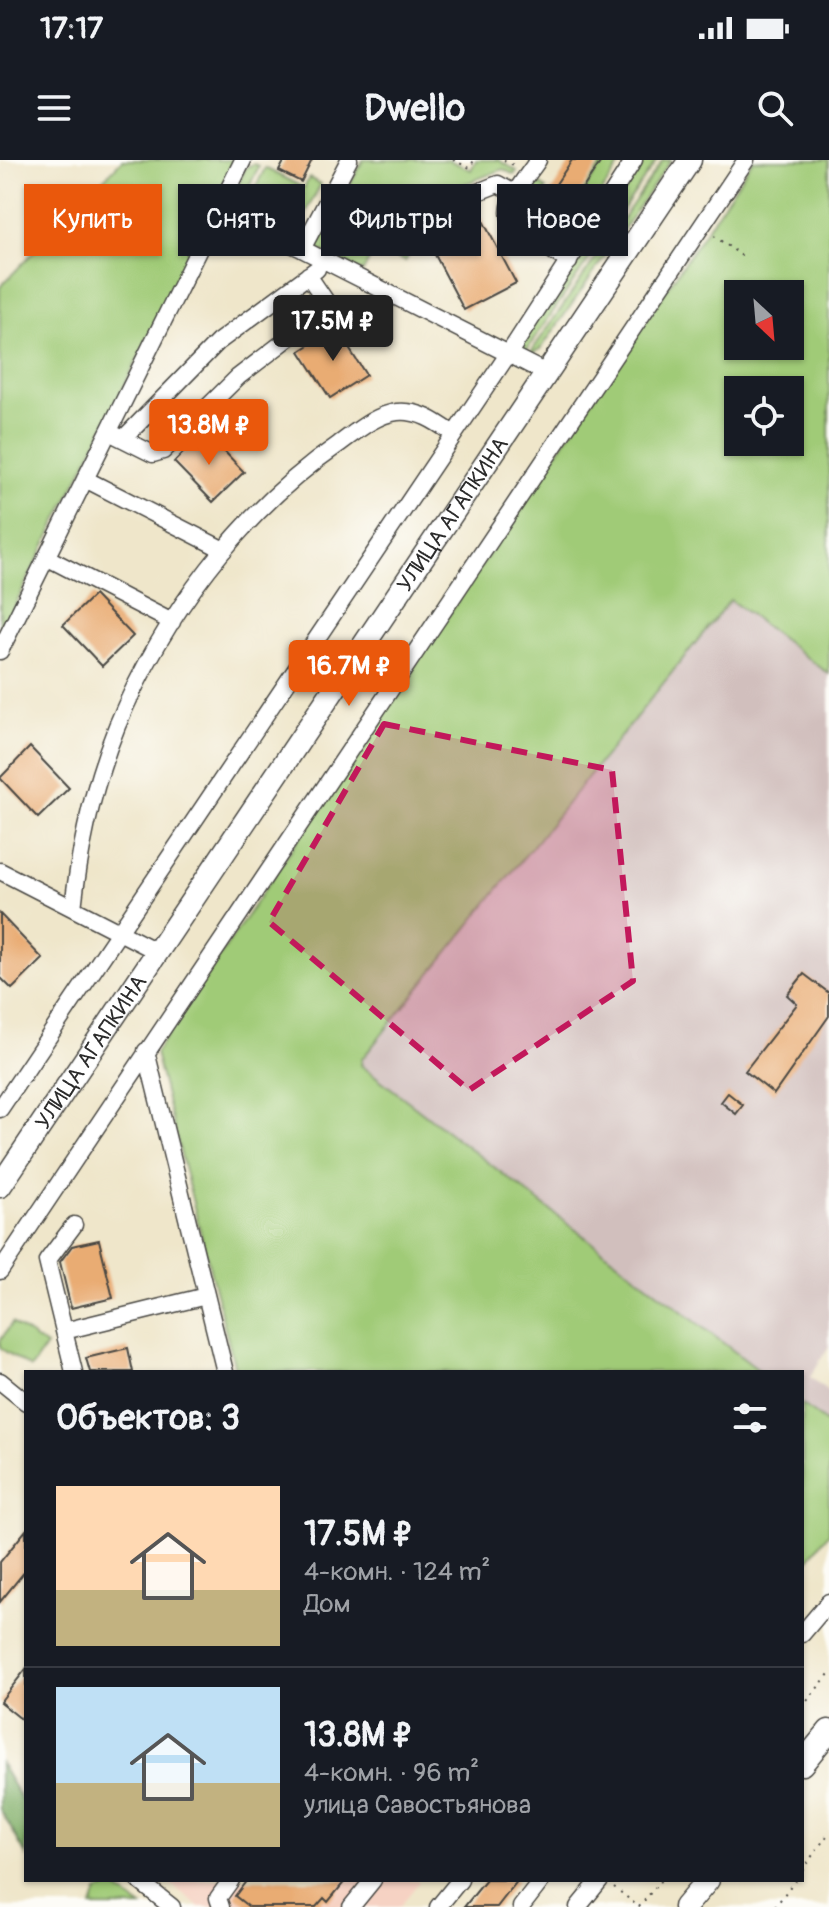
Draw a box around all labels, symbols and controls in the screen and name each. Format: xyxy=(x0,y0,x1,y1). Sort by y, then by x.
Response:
text: 17:17 xyxy=(40,10,103,47)
icon: menu xyxy=(32,86,76,130)
text: Dwello xyxy=(364,86,465,131)
icon: search xyxy=(753,86,797,130)
chip: Купить xyxy=(24,184,162,256)
chip: Снять xyxy=(178,184,305,256)
chip: Фильтры xyxy=(321,184,481,256)
chip: Новое xyxy=(497,184,628,256)
north arrow xyxy=(724,280,804,360)
map controls xyxy=(724,280,804,456)
pin: 17.5M ₽ xyxy=(259,295,407,363)
text: 17.5M ₽ xyxy=(291,305,375,337)
button: locate xyxy=(724,376,804,456)
pin: 13.8M ₽ xyxy=(135,399,283,467)
text: 13.8M ₽ xyxy=(167,409,251,441)
street label: УЛИЦА АГАПКИНА xyxy=(391,432,515,597)
pin: 16.7M ₽ xyxy=(275,640,423,708)
text: 16.7M ₽ xyxy=(307,650,391,682)
street label: УЛИЦА АГАПКИНА xyxy=(29,969,153,1135)
icon: filters xyxy=(728,1396,772,1440)
text: Объектов: 3 xyxy=(56,1397,240,1440)
text: 17.5M ₽ xyxy=(304,1513,413,1556)
icon: home xyxy=(120,1518,216,1614)
text: 4-комн. · 124 m² xyxy=(304,1556,490,1588)
text: Дом xyxy=(304,1588,351,1620)
text: 13.8M ₽ xyxy=(304,1714,413,1757)
icon: home xyxy=(120,1719,216,1815)
text: 4-комн. · 96 m² xyxy=(304,1757,479,1789)
text: улица Савостьянова xyxy=(304,1789,531,1821)

